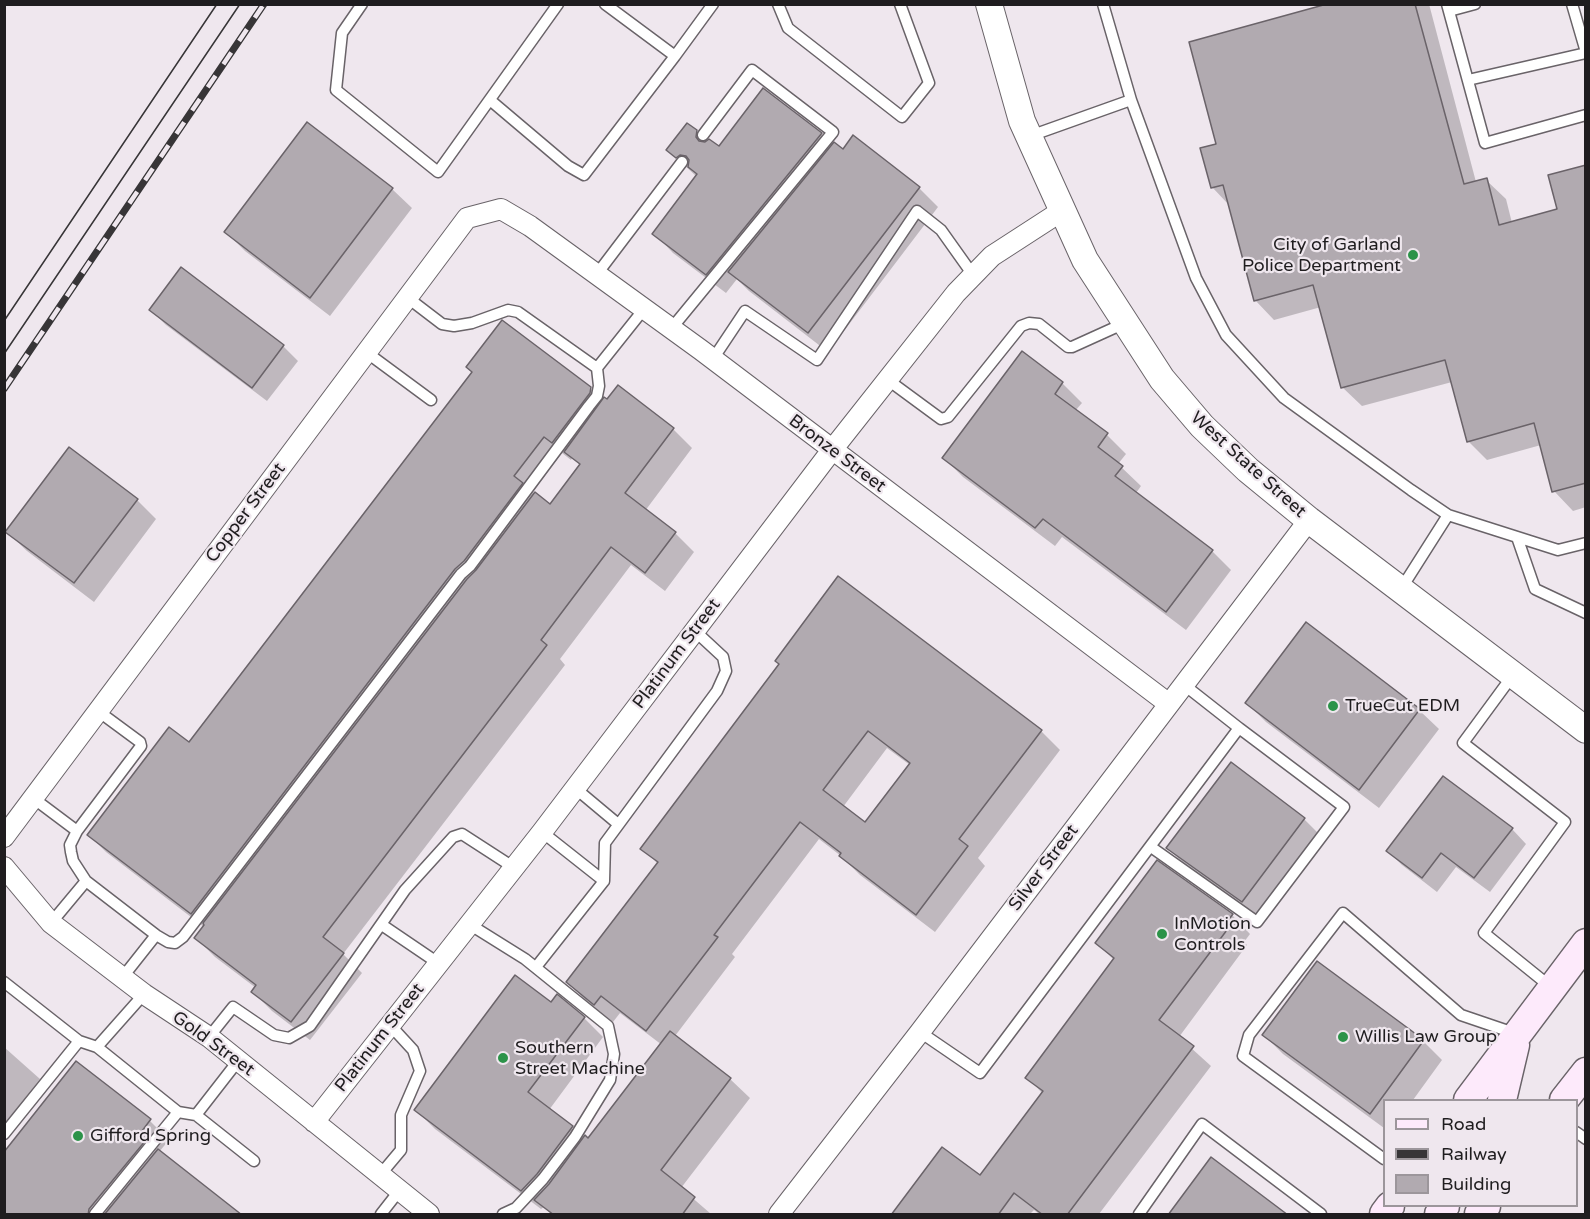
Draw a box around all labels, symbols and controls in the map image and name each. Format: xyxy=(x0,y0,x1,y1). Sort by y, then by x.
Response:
place label: City of Garland Police Department xyxy=(1242,234,1401,276)
marker: City of Garland Police Department xyxy=(1406,248,1420,262)
street label: West State Street xyxy=(1186,407,1310,523)
street label: Bronze Street xyxy=(784,410,890,498)
street label: Copper Street xyxy=(202,459,290,567)
street label: Platinum Street xyxy=(629,595,725,713)
place label: TrueCut EDM xyxy=(1345,695,1460,717)
marker: TrueCut EDM xyxy=(1326,699,1340,713)
street label: Silver Street xyxy=(1005,821,1083,915)
place label: InMotion Controls xyxy=(1174,913,1251,956)
marker: InMotion Controls xyxy=(1155,927,1169,941)
street label: Platinum Street xyxy=(331,979,429,1097)
street label: Gold Street xyxy=(168,1007,258,1081)
place label: Willis Law Group xyxy=(1355,1026,1497,1048)
marker: Willis Law Group xyxy=(1336,1030,1350,1044)
place label: Southern Street Machine xyxy=(515,1037,645,1080)
marker: Southern Street Machine xyxy=(496,1051,510,1065)
legend xyxy=(1383,1099,1578,1207)
text: Road xyxy=(1441,1113,1486,1135)
place label: Gifford Spring xyxy=(90,1125,211,1147)
marker: Gifford Spring xyxy=(71,1129,85,1143)
text: Railway xyxy=(1441,1143,1507,1165)
text: Building xyxy=(1441,1173,1511,1195)

